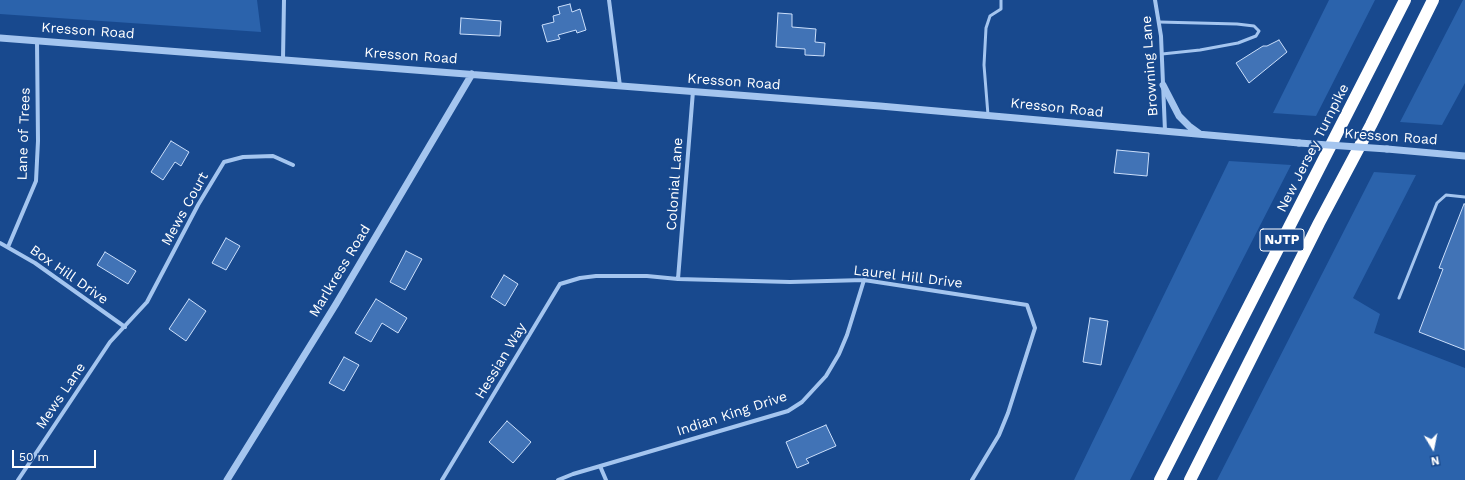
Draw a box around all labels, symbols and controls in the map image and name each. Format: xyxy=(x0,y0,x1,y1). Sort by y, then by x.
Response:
street label: Browning Lane xyxy=(1138,15,1162,117)
street label: Kresson Road xyxy=(41,19,135,43)
street label: Kresson Road xyxy=(364,44,458,68)
street label: Kresson Road xyxy=(687,70,781,94)
street label: New Jersey Turnpike xyxy=(1273,81,1353,215)
street label: Lane of Trees xyxy=(14,87,34,181)
street label: Kresson Road xyxy=(1010,95,1104,121)
street label: Kresson Road xyxy=(1344,125,1438,149)
street label: Colonial Lane xyxy=(663,137,687,231)
street label: Mews Court xyxy=(158,169,212,249)
street label: Marlkress Road xyxy=(306,222,374,320)
road number: NJTP xyxy=(1260,229,1304,251)
street label: Box Hill Drive xyxy=(27,242,111,308)
street label: Laurel Hill Drive xyxy=(853,262,963,292)
street label: Hessian Way xyxy=(472,320,530,402)
street label: Mews Lane xyxy=(33,360,89,432)
street label: Indian King Drive xyxy=(675,388,789,440)
north arrow xyxy=(1413,428,1453,468)
scale bar xyxy=(14,442,98,468)
text: 50 m xyxy=(19,450,49,464)
text: N xyxy=(1430,453,1440,467)

